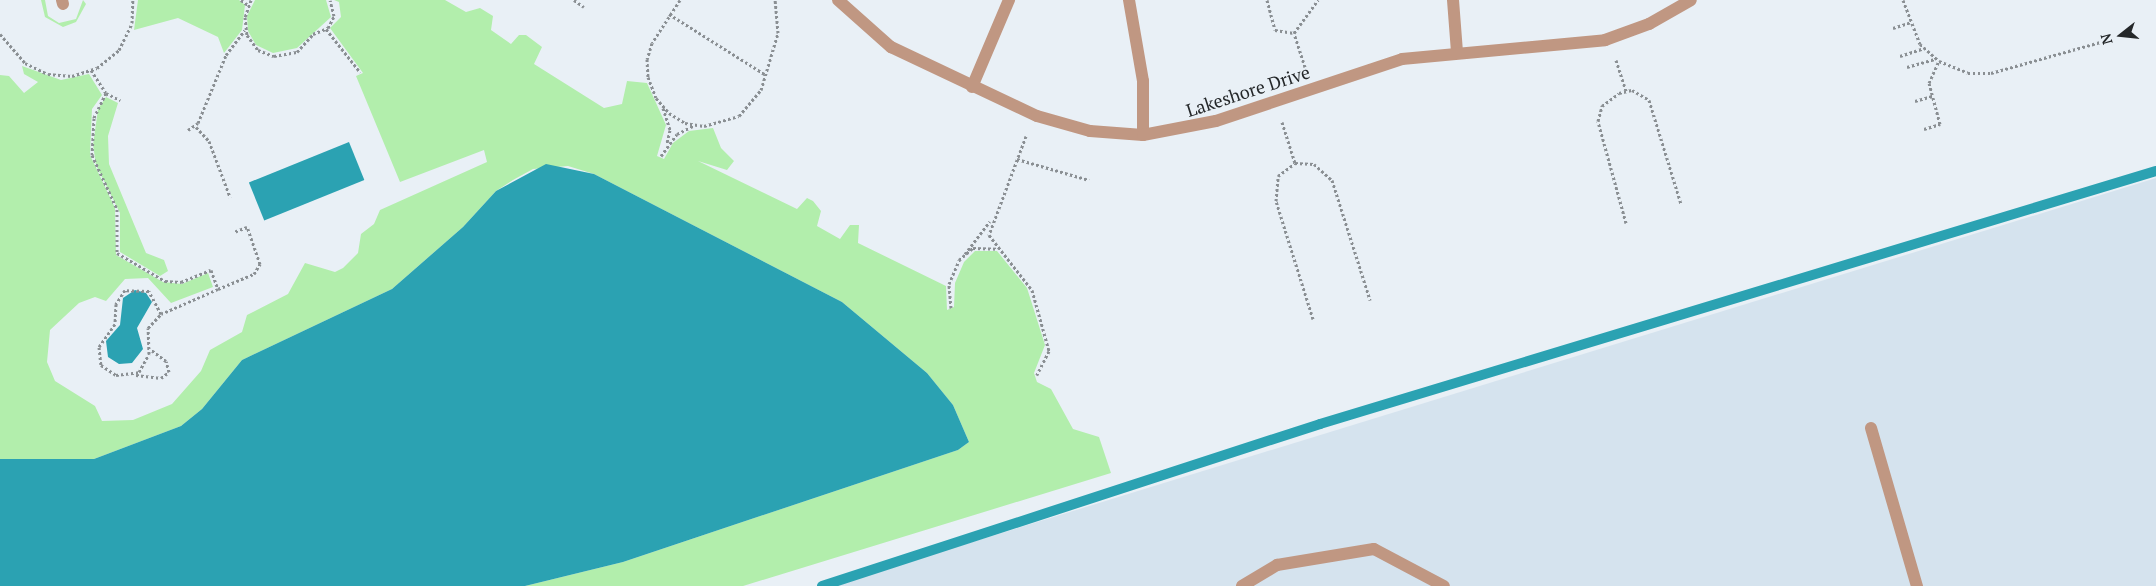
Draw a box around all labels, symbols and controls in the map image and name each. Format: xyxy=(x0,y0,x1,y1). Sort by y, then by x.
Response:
north arrow xyxy=(2096,10,2146,60)
text: N xyxy=(2096,32,2117,47)
street label: Lakeshore Drive xyxy=(1183,61,1313,121)

